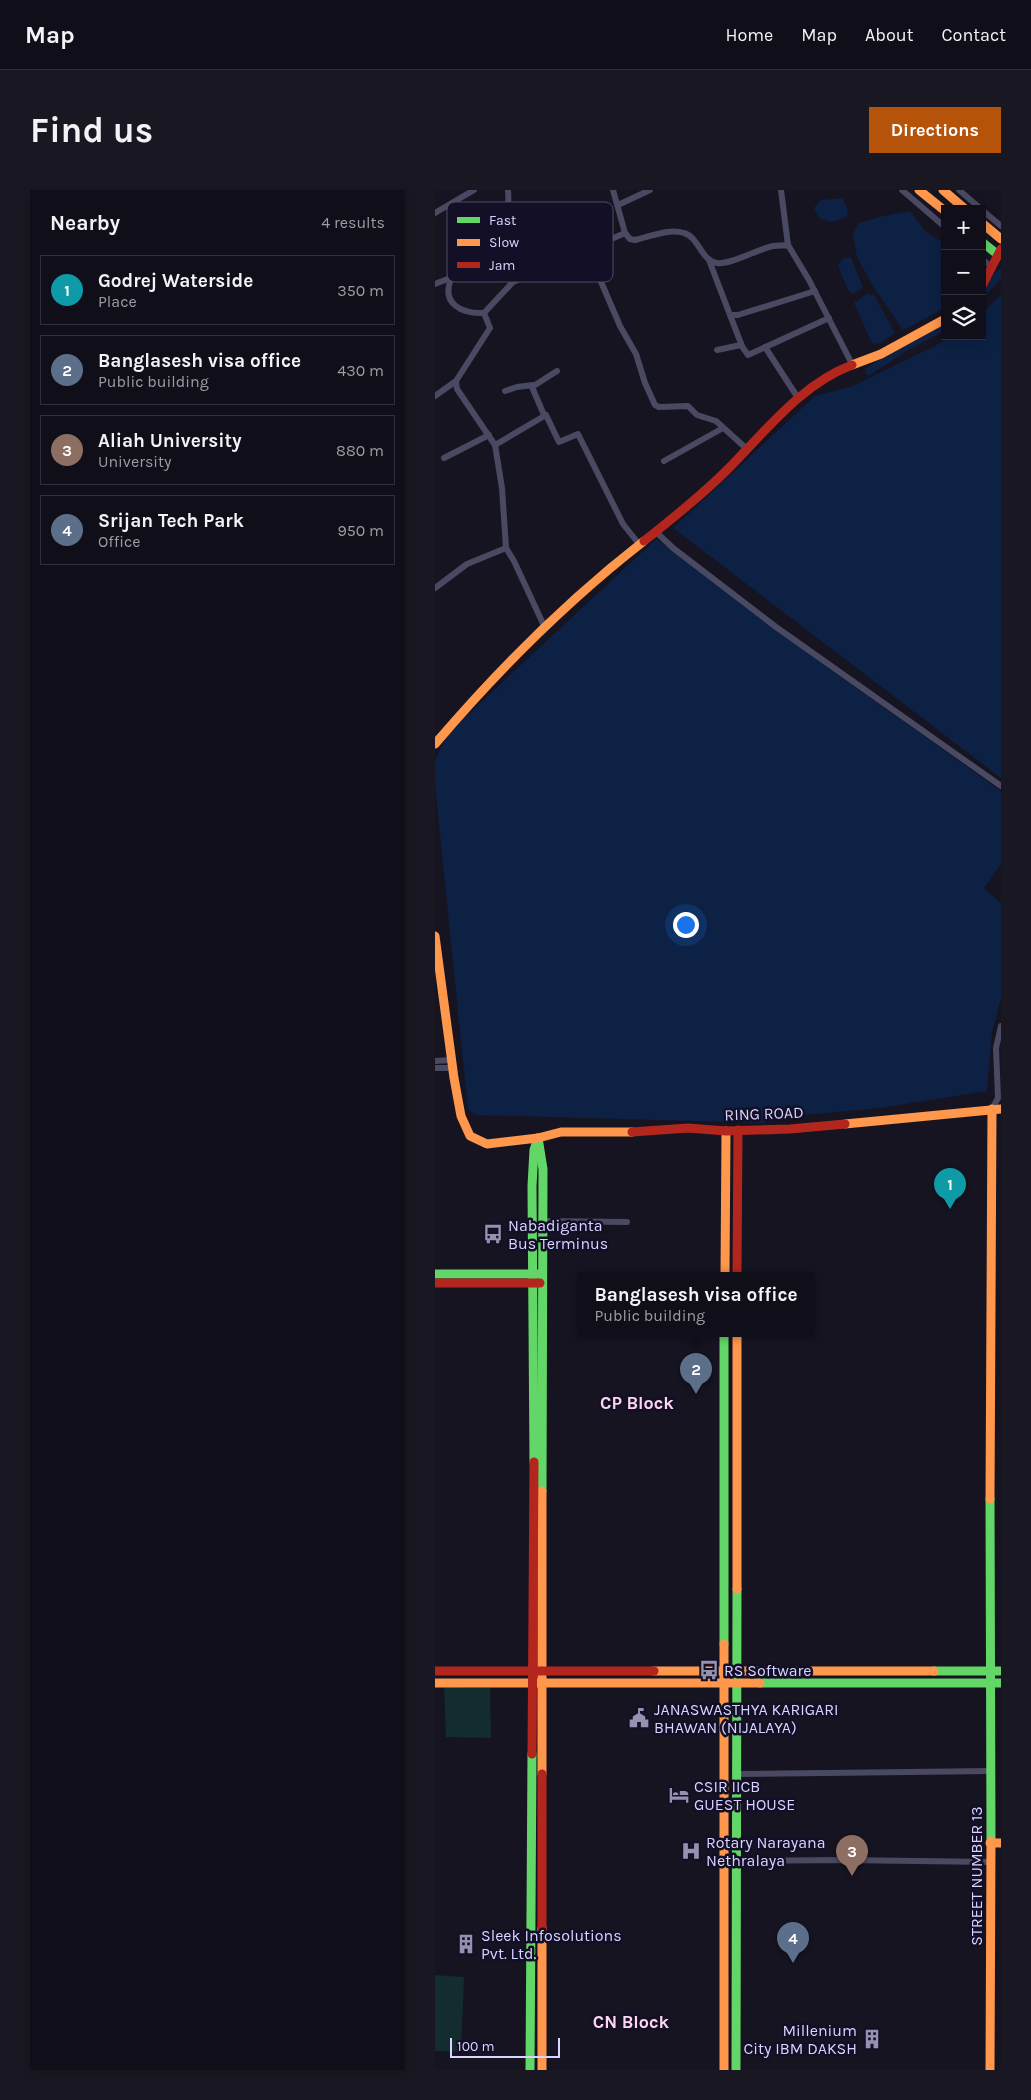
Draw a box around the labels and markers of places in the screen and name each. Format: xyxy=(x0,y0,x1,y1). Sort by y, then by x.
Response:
pin: 1 xyxy=(934,1168,966,1209)
place label: Nabadiganta Bus Terminus xyxy=(508,1216,608,1253)
bus stop icon: Nabadiganta Bus Terminus xyxy=(482,1223,504,1245)
pin: 2 xyxy=(680,1353,712,1394)
bus stop icon: RS Software xyxy=(698,1659,720,1681)
place label: RS Software xyxy=(724,1661,812,1680)
place label: JANASWASTHYA KARIGARI BHAWAN (NIJALAYA) xyxy=(654,1700,838,1737)
public building icon: JANASWASTHYA KARIGARI BHAWAN (NIJALAYA) xyxy=(628,1707,650,1729)
place label: CSIR IICB GUEST HOUSE xyxy=(694,1777,795,1814)
hotel icon: CSIR IICB GUEST HOUSE xyxy=(668,1784,690,1806)
place label: Rotary Narayana Nethralaya xyxy=(706,1833,825,1870)
pin: 3 xyxy=(836,1835,868,1876)
hospital icon: Rotary Narayana Nethralaya xyxy=(680,1840,702,1862)
pin: 4 xyxy=(777,1922,809,1963)
place label: Sleek Infosolutions Pvt. Ltd. xyxy=(481,1926,622,1963)
building icon: Sleek Infosolutions Pvt. Ltd. xyxy=(455,1933,477,1955)
place label: Millenium City IBM DAKSH xyxy=(744,2021,857,2058)
building icon: Millenium City IBM DAKSH xyxy=(861,2028,883,2050)

